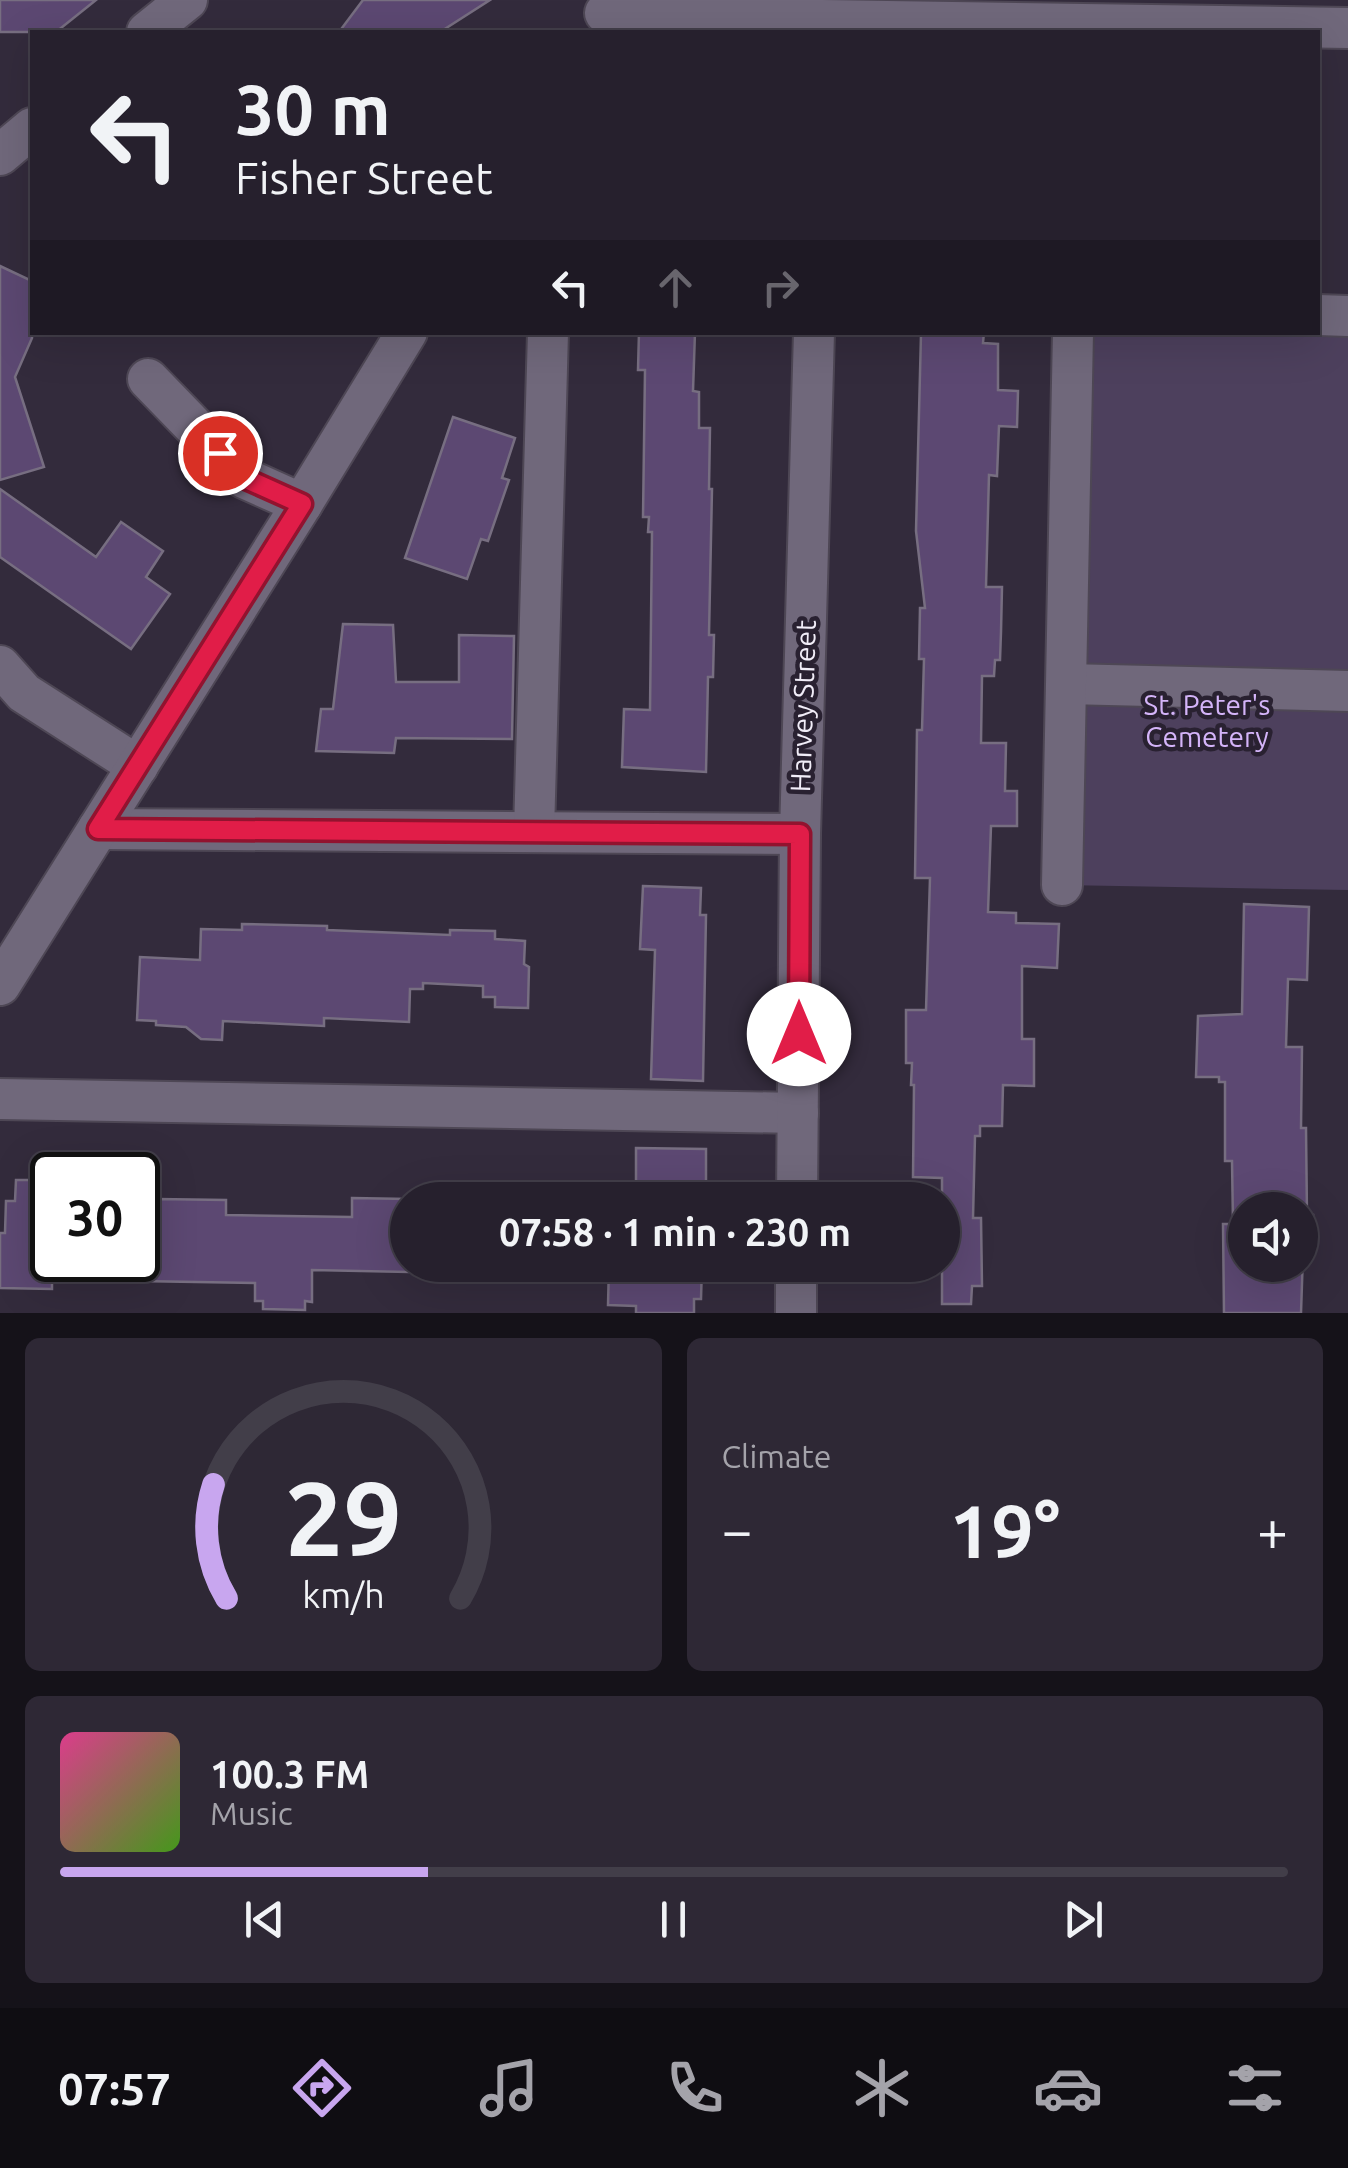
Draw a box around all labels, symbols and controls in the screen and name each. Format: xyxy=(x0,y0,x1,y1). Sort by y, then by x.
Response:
icon: left xyxy=(70,70,200,200)
text: 30 m xyxy=(235,70,391,148)
text: Fisher Street xyxy=(235,152,493,203)
icon: left xyxy=(543,260,598,315)
icon: ahead xyxy=(648,260,703,315)
icon: right xyxy=(753,260,808,315)
pin xyxy=(178,411,263,496)
icon: arrive xyxy=(193,426,248,481)
street label: Harvey Street xyxy=(784,619,821,793)
park label: St. Peter's Cemetery xyxy=(1144,689,1270,752)
position arrow xyxy=(747,982,851,1086)
speed limit sign: 30 xyxy=(30,1152,160,1282)
map controls xyxy=(1228,1192,1318,1282)
button: sound xyxy=(1228,1192,1318,1282)
text: 07:58 · 1 min · 230 m xyxy=(499,1211,851,1253)
text: Climate xyxy=(722,1438,832,1474)
text: 29 xyxy=(285,1459,402,1576)
text: 19° xyxy=(949,1488,1060,1572)
text: − xyxy=(722,1499,753,1560)
text: + xyxy=(1257,1499,1288,1560)
text: km/h xyxy=(302,1575,385,1615)
text: 100.3 FM xyxy=(210,1753,369,1795)
text: Music xyxy=(210,1795,293,1831)
icon: previous xyxy=(237,1892,292,1947)
icon: pause xyxy=(646,1892,701,1947)
icon: next xyxy=(1056,1892,1111,1947)
icon: directions xyxy=(287,2053,357,2123)
icon: music xyxy=(474,2053,544,2123)
icon: phone xyxy=(660,2053,730,2123)
icon: climate xyxy=(847,2053,917,2123)
icon: car xyxy=(1033,2053,1103,2123)
icon: filters xyxy=(1220,2053,1290,2123)
text: 07:57 xyxy=(58,2063,171,2114)

